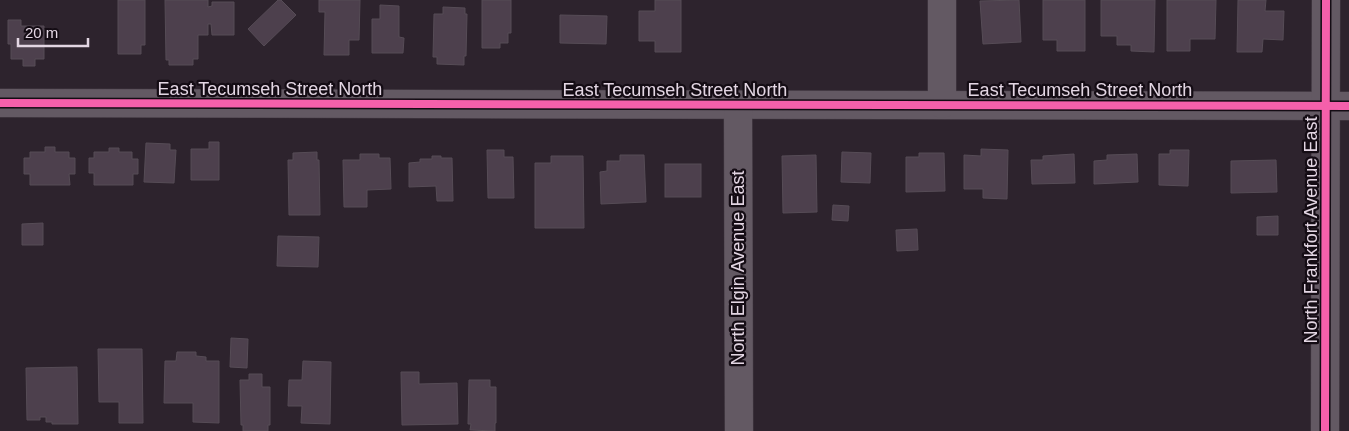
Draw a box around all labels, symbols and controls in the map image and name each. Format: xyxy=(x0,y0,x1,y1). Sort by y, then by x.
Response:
scale bar xyxy=(18,15,88,47)
text: 20 m xyxy=(25,24,58,41)
street label: East Tecumseh Street North xyxy=(158,79,382,99)
street label: East Tecumseh Street North xyxy=(563,80,787,100)
street label: East Tecumseh Street North xyxy=(968,80,1192,100)
street label: North Frankfort Avenue East xyxy=(1301,117,1321,343)
street label: North Elgin Avenue East xyxy=(728,171,748,365)

